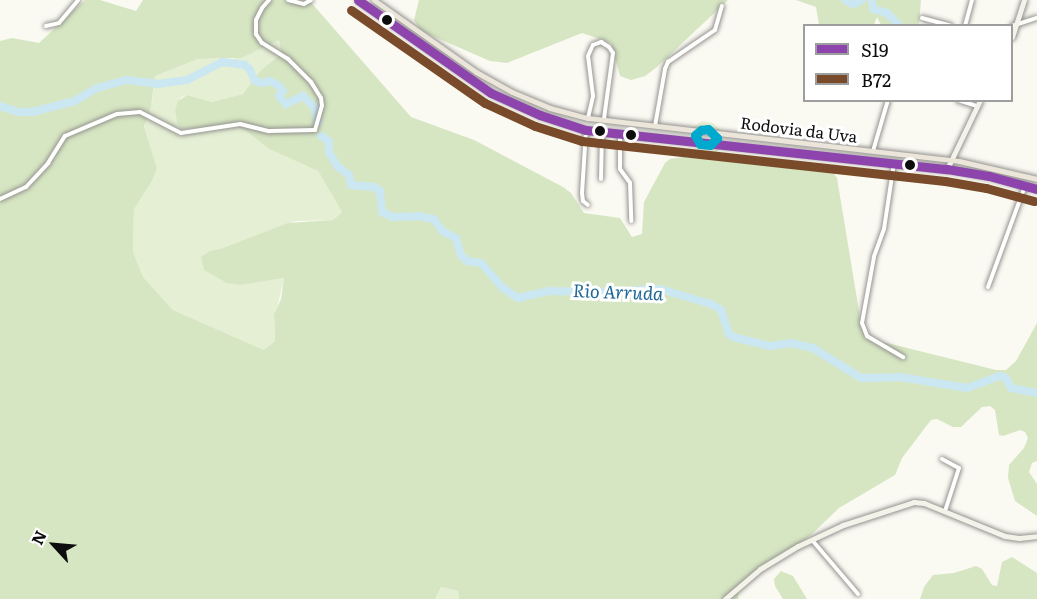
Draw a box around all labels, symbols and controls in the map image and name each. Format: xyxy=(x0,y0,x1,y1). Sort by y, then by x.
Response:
unlabelled marker xyxy=(381,14,393,26)
legend xyxy=(803,24,1013,102)
text: S19 xyxy=(861,36,889,63)
text: B72 xyxy=(861,66,891,93)
street label: Rodovia da Uva xyxy=(740,112,858,146)
unlabelled marker xyxy=(594,125,606,137)
unlabelled marker xyxy=(625,129,637,141)
unlabelled marker xyxy=(904,159,916,171)
water label: Rio Arruda xyxy=(572,280,664,304)
north arrow xyxy=(24,515,84,575)
text: N xyxy=(24,526,52,548)

